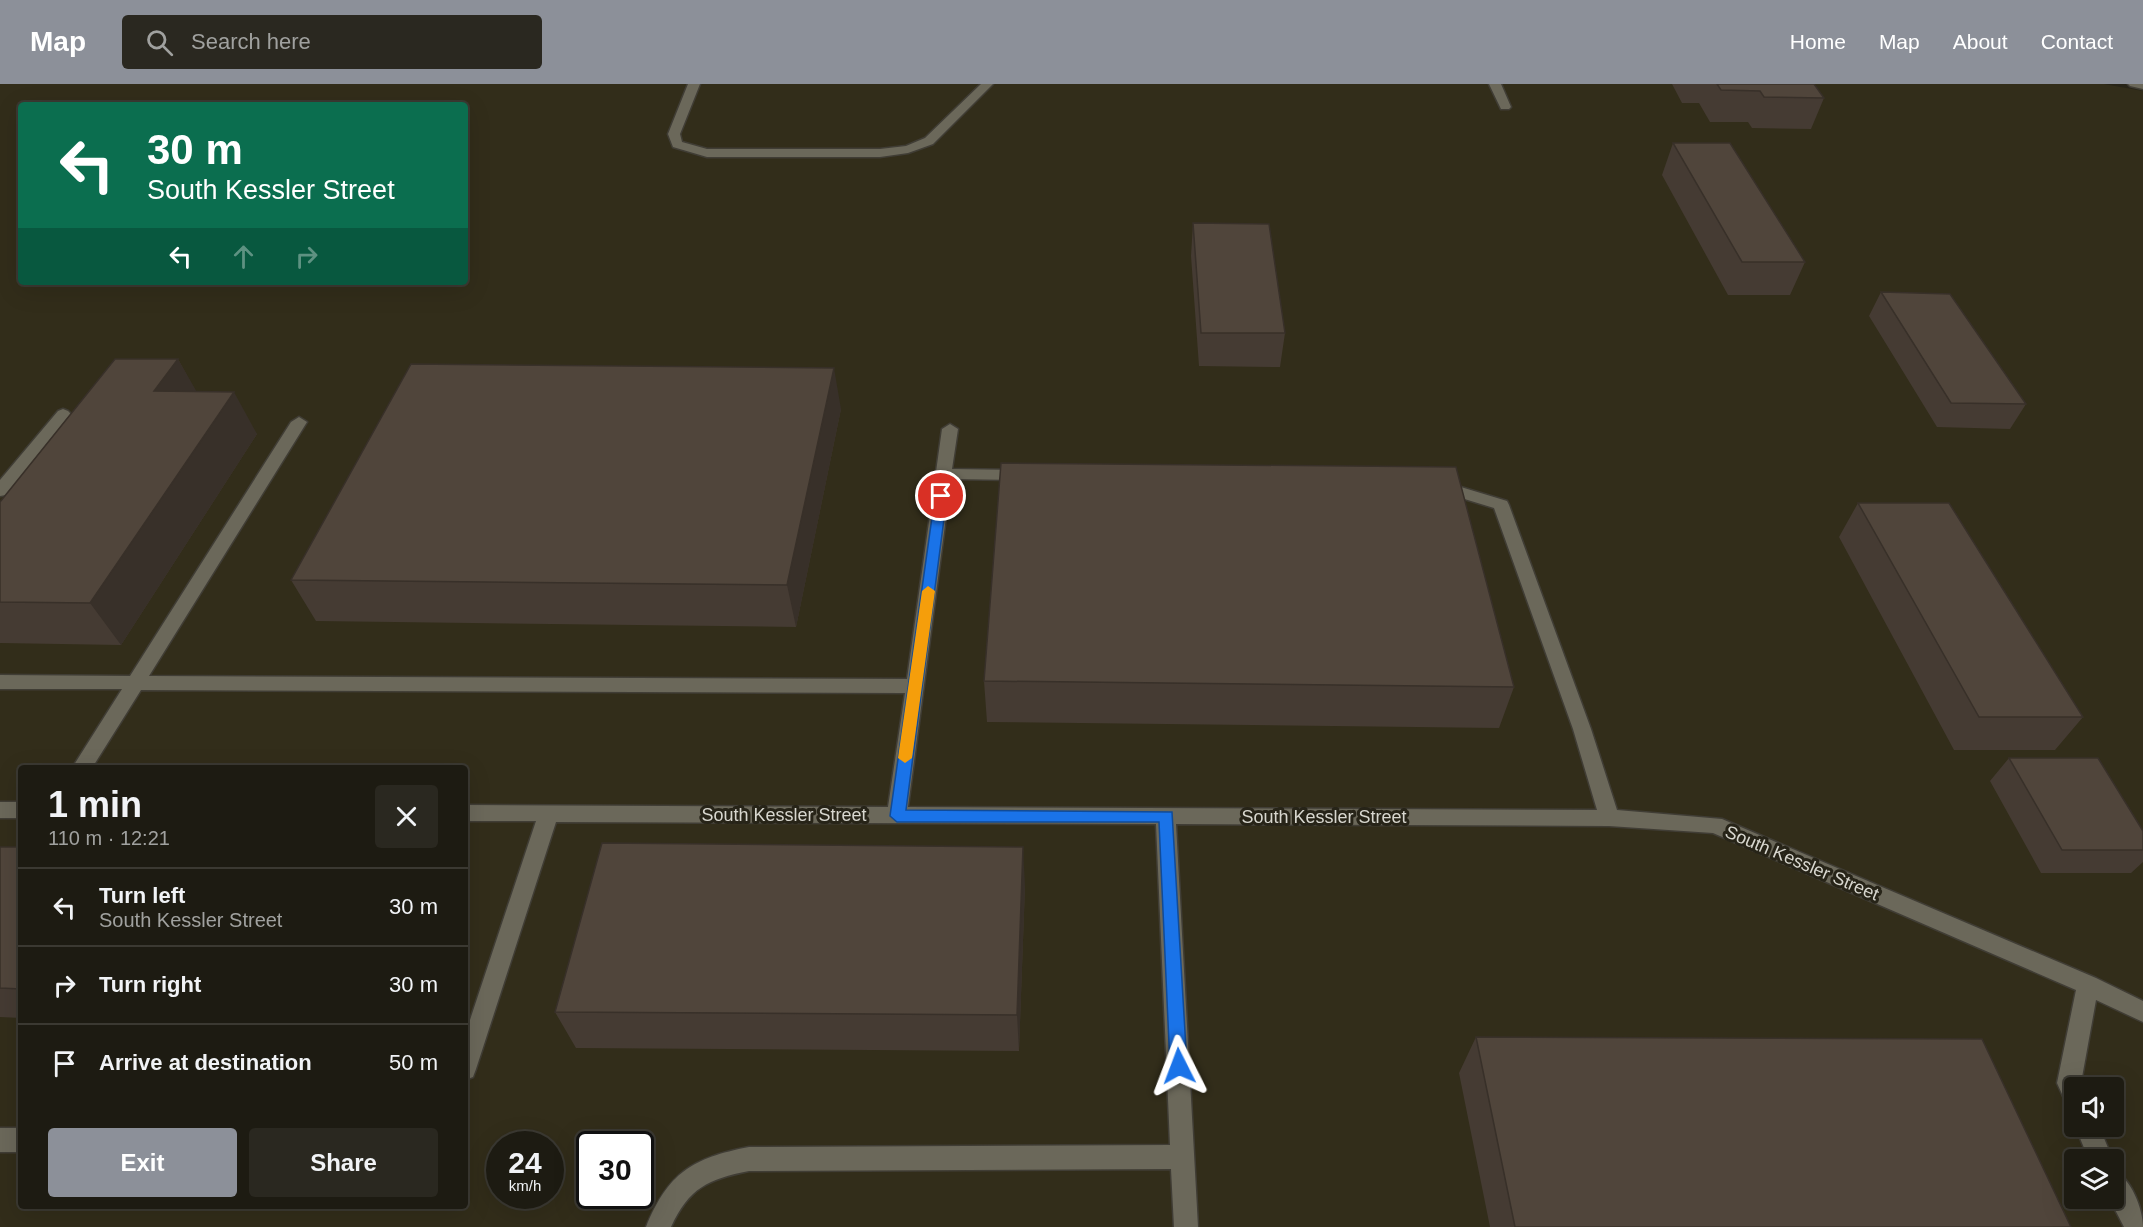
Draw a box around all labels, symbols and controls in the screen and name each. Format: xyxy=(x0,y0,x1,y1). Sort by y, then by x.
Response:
search box xyxy=(122,15,542,69)
text: Map xyxy=(30,26,86,57)
icon: search xyxy=(143,26,176,59)
text: Search here xyxy=(191,29,311,54)
text: Home xyxy=(1790,30,1846,53)
text: Map xyxy=(1879,30,1920,53)
text: About xyxy=(1953,30,2008,53)
text: Contact xyxy=(2041,30,2113,53)
icon: left xyxy=(48,126,126,204)
text: 30 m xyxy=(147,126,243,173)
text: South Kessler Street xyxy=(147,175,395,205)
icon: left xyxy=(164,240,197,273)
icon: ahead xyxy=(227,240,260,273)
icon: right xyxy=(290,240,323,273)
pin xyxy=(915,470,966,521)
icon: arrive xyxy=(924,479,957,512)
text: 1 min xyxy=(48,784,142,825)
button: close xyxy=(375,785,438,848)
street label: South Kessler Street xyxy=(701,805,867,825)
street label: South Kessler Street xyxy=(1241,807,1407,827)
street label: South Kessler Street xyxy=(1722,822,1882,904)
text: 110 m · 12:21 xyxy=(48,827,170,849)
text: Turn left xyxy=(99,883,185,908)
icon: left xyxy=(48,891,81,924)
text: 30 m xyxy=(389,894,438,919)
text: South Kessler Street xyxy=(99,909,282,931)
icon: right xyxy=(48,969,81,1002)
text: Turn right xyxy=(99,972,201,997)
text: 30 m xyxy=(389,972,438,997)
position arrow xyxy=(1147,1034,1211,1098)
icon: arrive xyxy=(48,1047,81,1080)
text: Arrive at destination xyxy=(99,1050,312,1075)
text: 50 m xyxy=(389,1050,438,1075)
map controls xyxy=(2064,1077,2124,1209)
button: sound xyxy=(2064,1077,2124,1137)
button: Exit xyxy=(48,1128,237,1197)
button: Share xyxy=(249,1128,438,1197)
speed limit sign: 30 xyxy=(576,1131,654,1209)
text: 24 xyxy=(508,1146,542,1179)
button: layers xyxy=(2064,1149,2124,1209)
text: km/h xyxy=(509,1177,541,1194)

